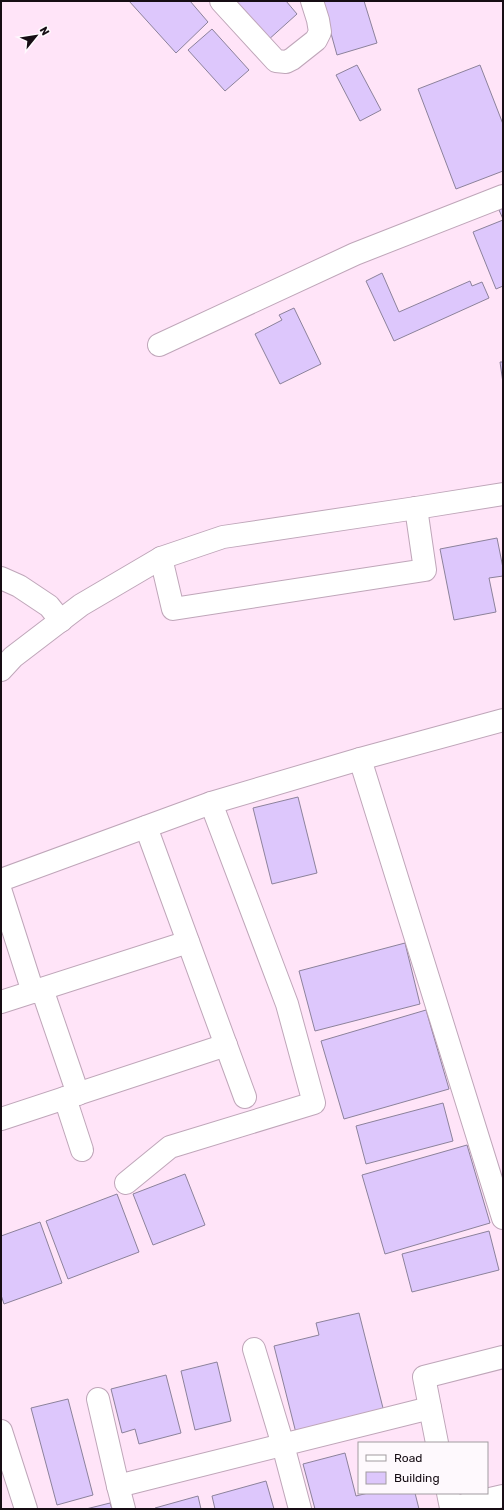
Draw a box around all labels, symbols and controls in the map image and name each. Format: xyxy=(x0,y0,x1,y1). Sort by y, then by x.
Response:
north arrow xyxy=(16,16,56,56)
text: N xyxy=(37,25,52,38)
legend xyxy=(358,1442,488,1494)
text: Road xyxy=(394,1451,422,1465)
text: Building xyxy=(394,1471,440,1485)

